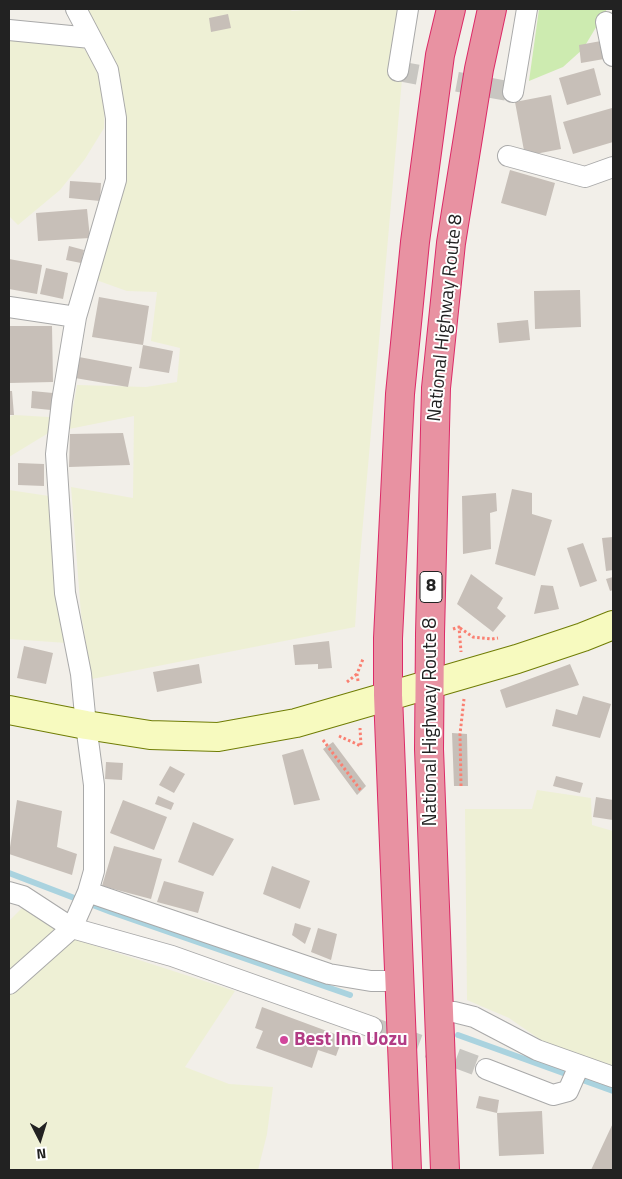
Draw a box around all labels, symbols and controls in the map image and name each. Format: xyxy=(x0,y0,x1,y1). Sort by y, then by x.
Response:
street label: National Highway Route 8 xyxy=(424,213,468,423)
road number: 8 xyxy=(420,572,442,602)
street label: National Highway Route 8 xyxy=(420,618,442,826)
place label: Best Inn Uozu xyxy=(294,1029,408,1051)
marker: Best Inn Uozu xyxy=(278,1034,290,1046)
north arrow xyxy=(15,1114,65,1164)
text: N xyxy=(36,1144,47,1165)

